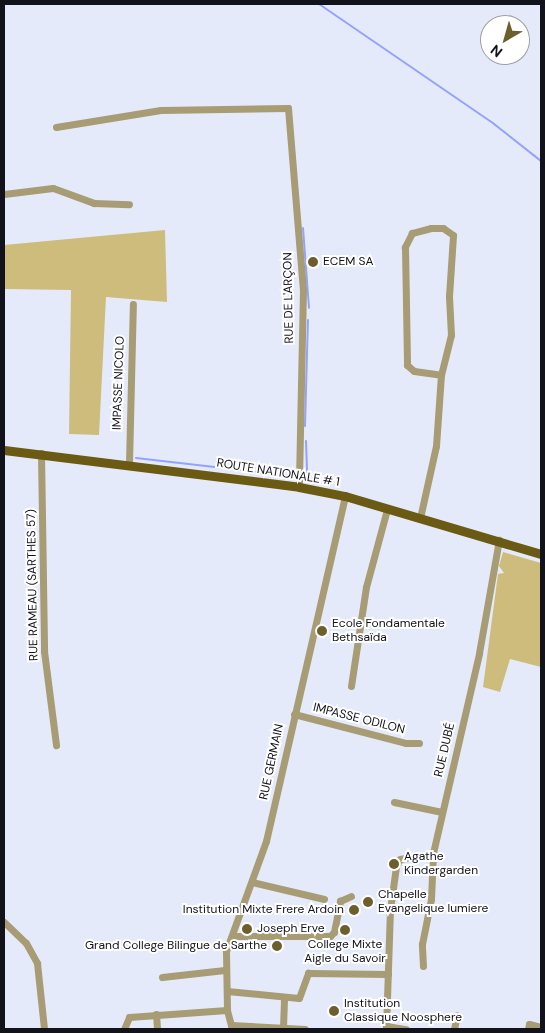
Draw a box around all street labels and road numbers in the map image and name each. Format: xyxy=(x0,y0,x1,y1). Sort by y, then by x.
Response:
street label: RUE DE L'ARÇON xyxy=(281,252,297,344)
street label: IMPASSE NICOLO xyxy=(110,336,128,430)
street label: ROUTE NATIONALE # 1 xyxy=(216,456,340,490)
street label: RUE RAMEAU (SARTHES 57) xyxy=(24,509,42,661)
street label: IMPASSE ODILON xyxy=(312,701,406,737)
street label: RUE DUBÉ xyxy=(432,722,458,778)
street label: RUE GERMAIN xyxy=(257,723,287,801)

